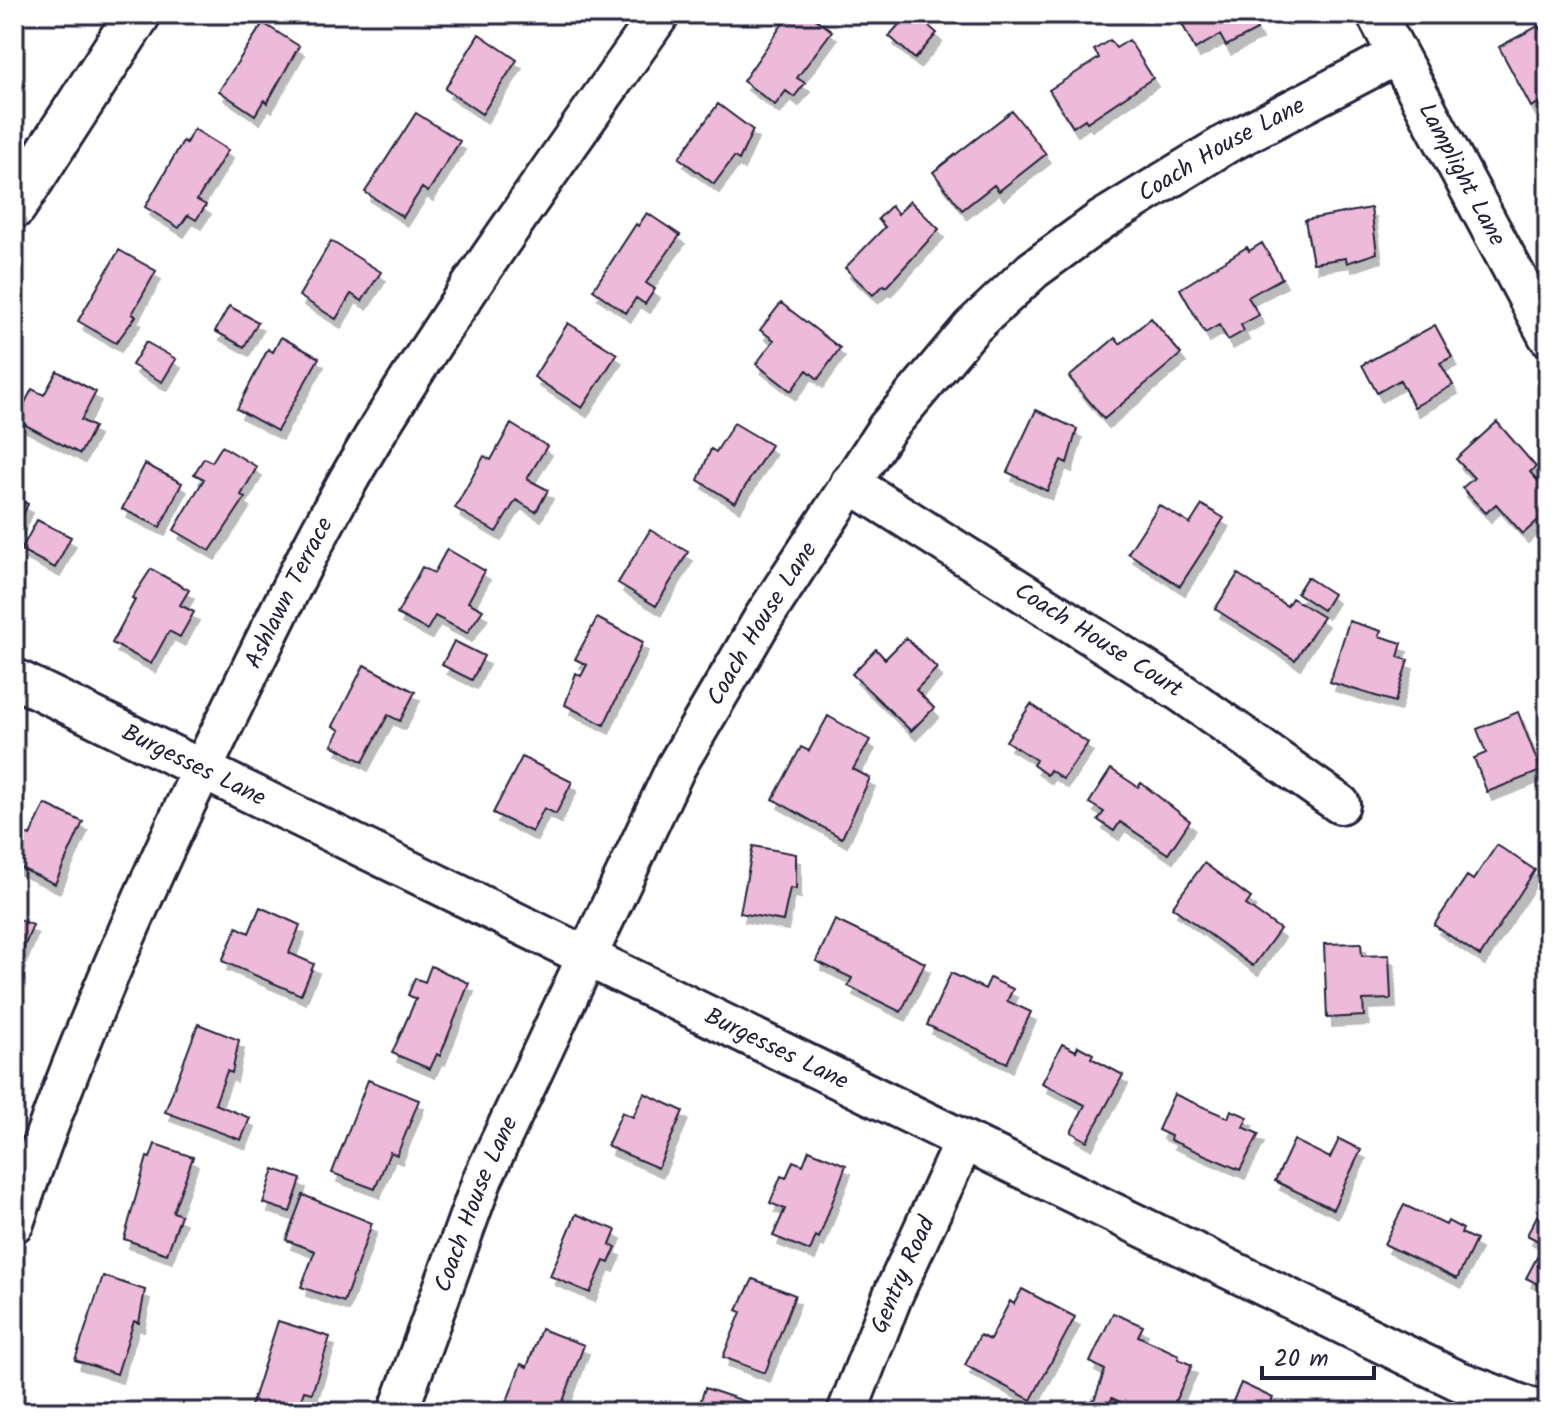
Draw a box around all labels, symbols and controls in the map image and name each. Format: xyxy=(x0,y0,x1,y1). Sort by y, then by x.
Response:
street label: Coach House Lane xyxy=(1130,87,1312,213)
street label: Lamplight Lane xyxy=(1407,96,1516,253)
street label: Ashlawn Terrace xyxy=(234,510,344,675)
street label: Coach House Lane xyxy=(696,534,828,713)
street label: Coach House Court xyxy=(1007,572,1191,709)
street label: Burgesses Lane xyxy=(115,714,273,817)
street label: Burgesses Lane xyxy=(698,997,855,1101)
street label: Coach House Lane xyxy=(424,1109,529,1298)
street label: Gentry Road xyxy=(860,1209,947,1339)
scale bar xyxy=(1262,1330,1374,1380)
text: 20 m xyxy=(1274,1340,1329,1379)

